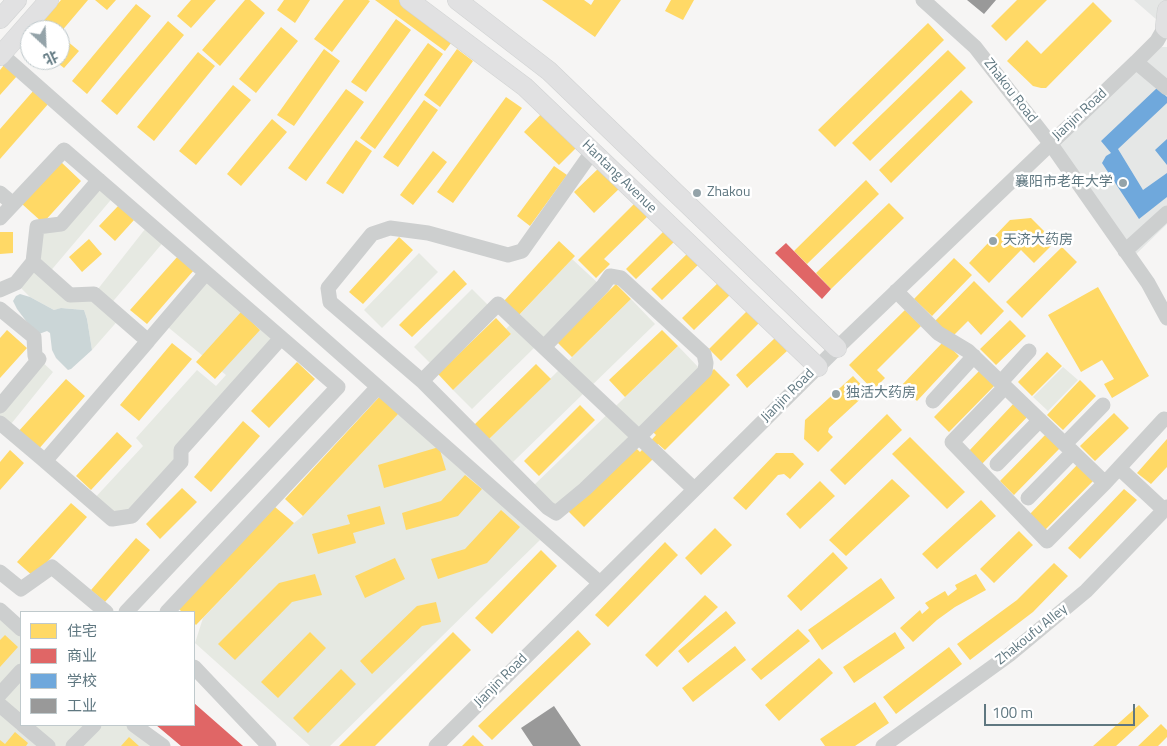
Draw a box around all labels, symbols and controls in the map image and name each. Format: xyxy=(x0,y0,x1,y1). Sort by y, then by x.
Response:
north arrow xyxy=(20,20,70,70)
text: 北 xyxy=(40,46,62,71)
street label: Zhakou Road xyxy=(980,56,1040,126)
street label: Jianjin Road xyxy=(1049,85,1111,145)
street label: Hantang Avenue xyxy=(578,137,660,217)
place label: 襄阳市老年大学 xyxy=(1015,175,1113,191)
marker: 襄阳市老年大学 xyxy=(1117,177,1129,189)
place label: Zhakou xyxy=(707,185,750,201)
marker: Zhakou xyxy=(691,187,703,199)
place label: 天济大药房 xyxy=(1003,233,1073,249)
marker: 天济大药房 xyxy=(987,235,999,247)
street label: Jianjin Road xyxy=(758,366,818,426)
place label: 独活大药房 xyxy=(846,386,916,402)
marker: 独活大药房 xyxy=(830,388,842,400)
street label: Zhakoufu Alley xyxy=(993,601,1071,669)
legend xyxy=(20,611,195,726)
text: 住宅 xyxy=(67,619,97,642)
text: 商业 xyxy=(67,644,97,667)
street label: Jianjin Road xyxy=(471,651,531,711)
text: 学校 xyxy=(67,669,97,692)
text: 工业 xyxy=(67,694,97,717)
scale bar xyxy=(987,694,1138,726)
text: 100 m xyxy=(992,701,1033,724)

